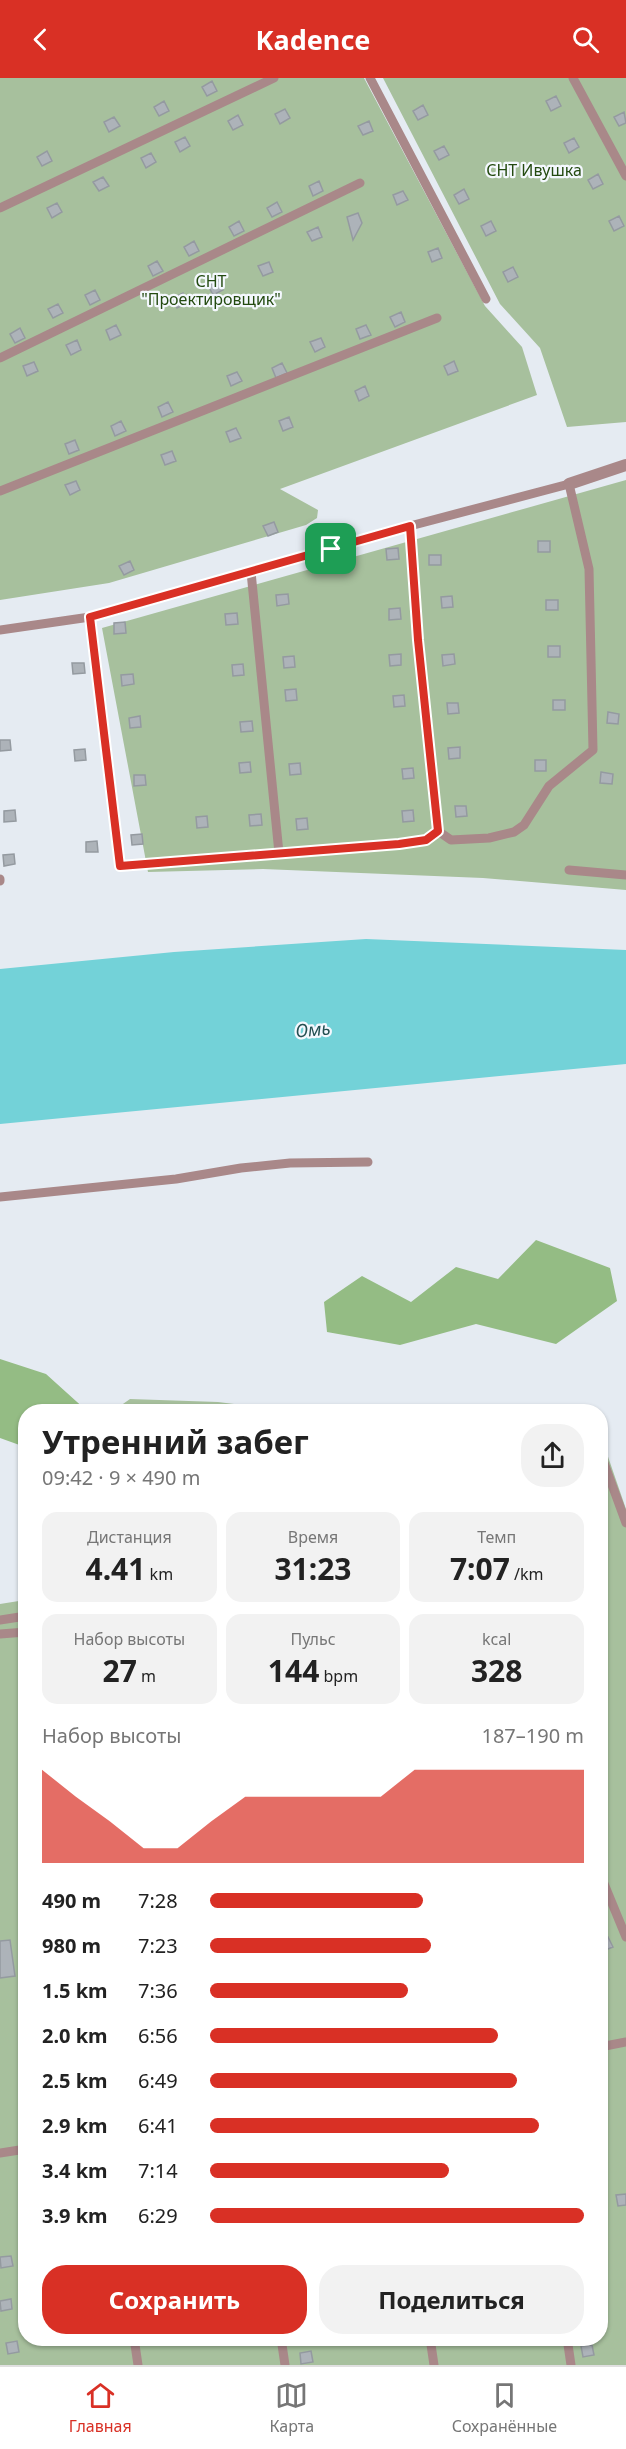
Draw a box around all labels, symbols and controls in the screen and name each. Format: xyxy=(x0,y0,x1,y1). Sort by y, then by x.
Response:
text: Kadence xyxy=(256,21,370,58)
icon: back xyxy=(24,23,57,56)
icon: search xyxy=(569,23,602,56)
park label: СНТ Ивушка xyxy=(486,159,582,181)
park label: СНТ "Проектировщик" xyxy=(141,270,281,310)
pin xyxy=(305,523,356,574)
icon: arrive xyxy=(314,532,347,565)
water label: Омь xyxy=(294,1016,331,1042)
text: Утренний забег xyxy=(42,1419,309,1464)
button: share xyxy=(521,1424,584,1487)
text: 09:42 · 9 × 490 m xyxy=(42,1464,200,1491)
text: Дистанция xyxy=(87,1526,172,1548)
text: Время xyxy=(288,1526,338,1548)
text: Темп xyxy=(477,1526,516,1548)
text: 4.41 xyxy=(86,1548,145,1589)
text: 31:23 xyxy=(274,1548,352,1589)
text: 7:07 xyxy=(450,1548,510,1589)
text: km xyxy=(145,1563,173,1585)
text: /km xyxy=(510,1563,543,1585)
text: Набор высоты xyxy=(74,1628,185,1650)
text: Пульс xyxy=(290,1628,336,1650)
text: kcal xyxy=(482,1628,511,1650)
text: 27 xyxy=(103,1650,137,1691)
text: 144 xyxy=(268,1650,319,1691)
text: 328 xyxy=(471,1650,522,1691)
text: m xyxy=(137,1665,156,1687)
text: bpm xyxy=(319,1665,358,1687)
text: Набор высоты xyxy=(42,1722,181,1749)
text: 187–190 m xyxy=(481,1722,584,1749)
text: 490 m xyxy=(42,1887,101,1914)
text: 7:28 xyxy=(138,1887,178,1914)
text: 980 m xyxy=(42,1932,101,1959)
text: 7:23 xyxy=(138,1932,178,1959)
text: 1.5 km xyxy=(42,1977,108,2004)
text: 7:36 xyxy=(138,1977,178,2004)
text: 2.0 km xyxy=(42,2022,108,2049)
text: 6:56 xyxy=(138,2022,178,2049)
text: 2.5 km xyxy=(42,2067,108,2094)
text: 6:49 xyxy=(138,2067,178,2094)
text: 2.9 km xyxy=(42,2112,108,2139)
text: 6:41 xyxy=(138,2112,178,2139)
text: 3.4 km xyxy=(42,2157,108,2184)
text: 7:14 xyxy=(138,2157,178,2184)
text: 3.9 km xyxy=(42,2202,108,2229)
text: 6:29 xyxy=(138,2202,178,2229)
button: Сохранить xyxy=(42,2265,307,2334)
button: Поделиться xyxy=(319,2265,584,2334)
tab: Главная xyxy=(69,2379,132,2437)
tab: Карта xyxy=(269,2379,314,2437)
tab: Сохранённые xyxy=(452,2379,557,2437)

